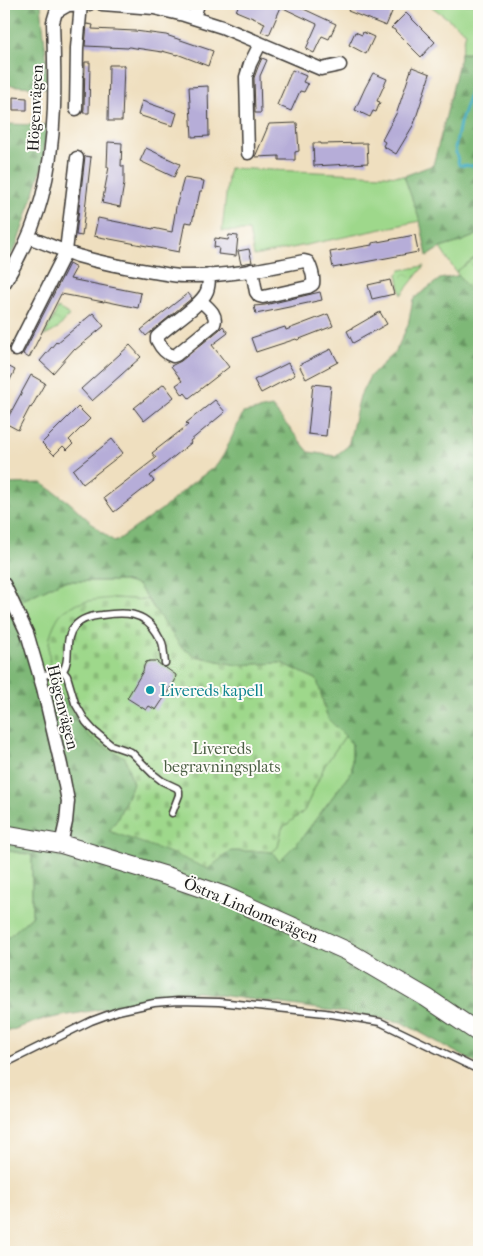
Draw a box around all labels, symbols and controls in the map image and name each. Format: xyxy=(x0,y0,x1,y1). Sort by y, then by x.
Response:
street label: Högenvägen xyxy=(23,63,47,152)
street label: Högenvägen xyxy=(43,662,83,752)
place label: Livereds kapell xyxy=(160,681,264,700)
marker: Livereds kapell xyxy=(144,684,156,696)
park label: Livereds begravningsplats xyxy=(163,739,280,776)
street label: Östra Lindomevägen xyxy=(181,873,322,947)

